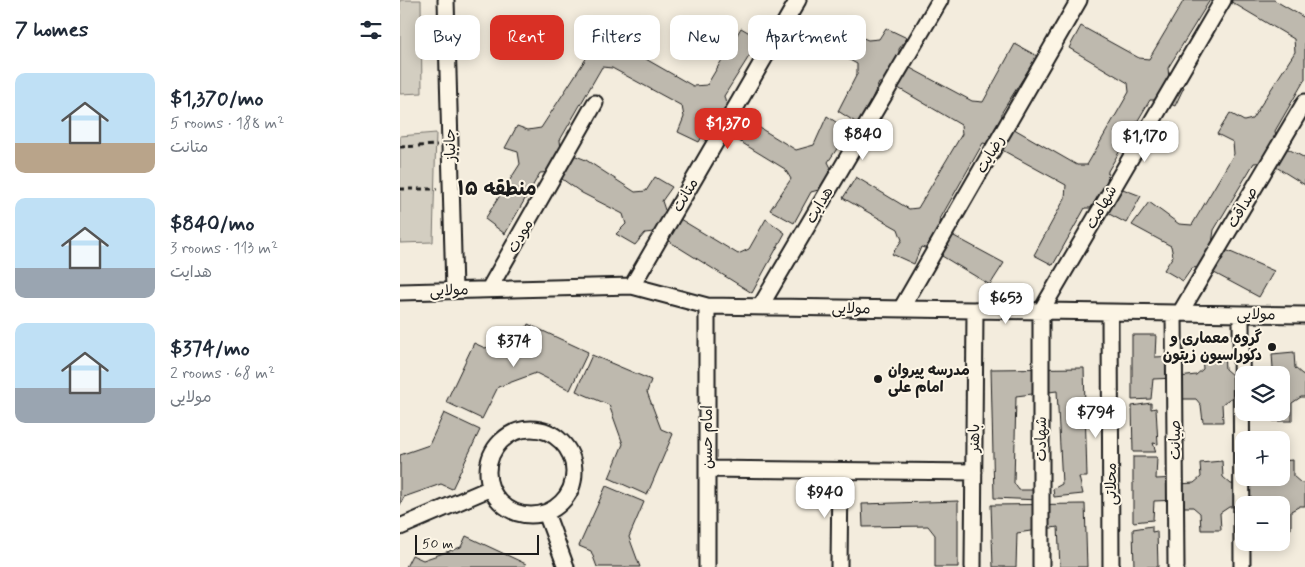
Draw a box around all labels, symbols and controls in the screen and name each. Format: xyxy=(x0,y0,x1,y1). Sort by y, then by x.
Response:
chip: Buy xyxy=(415,15,480,60)
chip: Rent xyxy=(490,15,564,60)
chip: Filters xyxy=(574,15,660,60)
chip: New xyxy=(670,15,738,60)
chip: Apartment xyxy=(748,15,866,60)
text: 7 homes xyxy=(15,16,88,44)
icon: filters xyxy=(357,16,385,44)
text: $1,370/mo xyxy=(170,85,263,113)
icon: home xyxy=(55,93,115,153)
pin: $1,370 xyxy=(687,108,769,150)
text: 5 rooms · 188 m² xyxy=(170,113,284,134)
text: $1,370 xyxy=(706,113,750,134)
pin: $840 xyxy=(833,119,893,161)
pin: $1,170 xyxy=(1104,120,1186,163)
text: $840 xyxy=(844,124,882,145)
text: $1,170 xyxy=(1123,126,1167,147)
street label: جانباز xyxy=(440,128,462,163)
street label: رضایت xyxy=(972,132,1010,177)
text: متانت xyxy=(170,137,208,158)
street label: متانت xyxy=(668,175,704,216)
district label: منطقه ۱۵ xyxy=(457,176,537,203)
street label: شهامت xyxy=(1081,182,1122,233)
street label: هدایت xyxy=(801,183,838,228)
street label: صداقت xyxy=(1223,183,1263,232)
text: $840/mo xyxy=(170,210,254,238)
street label: مودت xyxy=(503,216,539,257)
icon: home xyxy=(55,218,115,278)
text: 3 rooms · 113 m² xyxy=(170,238,278,259)
text: هدایت xyxy=(170,262,212,283)
street label: مولايی xyxy=(429,280,469,302)
pin: $653 xyxy=(976,282,1036,325)
text: $653 xyxy=(990,288,1022,309)
street label: مولايی xyxy=(831,299,871,319)
street label: مولايی xyxy=(1236,305,1276,325)
pin: $374 xyxy=(484,326,544,368)
place label: گروه معماری و دکوراسیون زیتون xyxy=(1163,328,1262,366)
text: $374 xyxy=(497,331,531,352)
text: $374/mo xyxy=(170,335,250,363)
marker: گروه معماری و دکوراسیون زیتون xyxy=(1266,341,1278,353)
icon: home xyxy=(55,343,115,403)
place label: مدرسه پیروان امام علی xyxy=(888,361,970,398)
text: 2 rooms · 68 m² xyxy=(170,363,275,384)
map controls xyxy=(1235,366,1290,551)
button: layers xyxy=(1235,366,1290,421)
marker: مدرسه پیروان امام علی xyxy=(872,373,884,385)
text: مولايی xyxy=(170,387,212,408)
pin: $794 xyxy=(1066,396,1126,439)
text: $794 xyxy=(1077,402,1115,423)
street label: امام حسن xyxy=(698,405,718,469)
street label: شهادت xyxy=(1032,416,1052,462)
street label: صیانت xyxy=(1166,420,1186,460)
street label: باهنر xyxy=(965,424,985,454)
button: + xyxy=(1235,431,1290,486)
street label: محلاتی xyxy=(1102,463,1122,505)
pin: $940 xyxy=(795,476,855,519)
text: $940 xyxy=(807,482,843,503)
button: − xyxy=(1235,496,1290,551)
scale bar xyxy=(415,532,539,555)
text: 50 m xyxy=(422,535,453,553)

